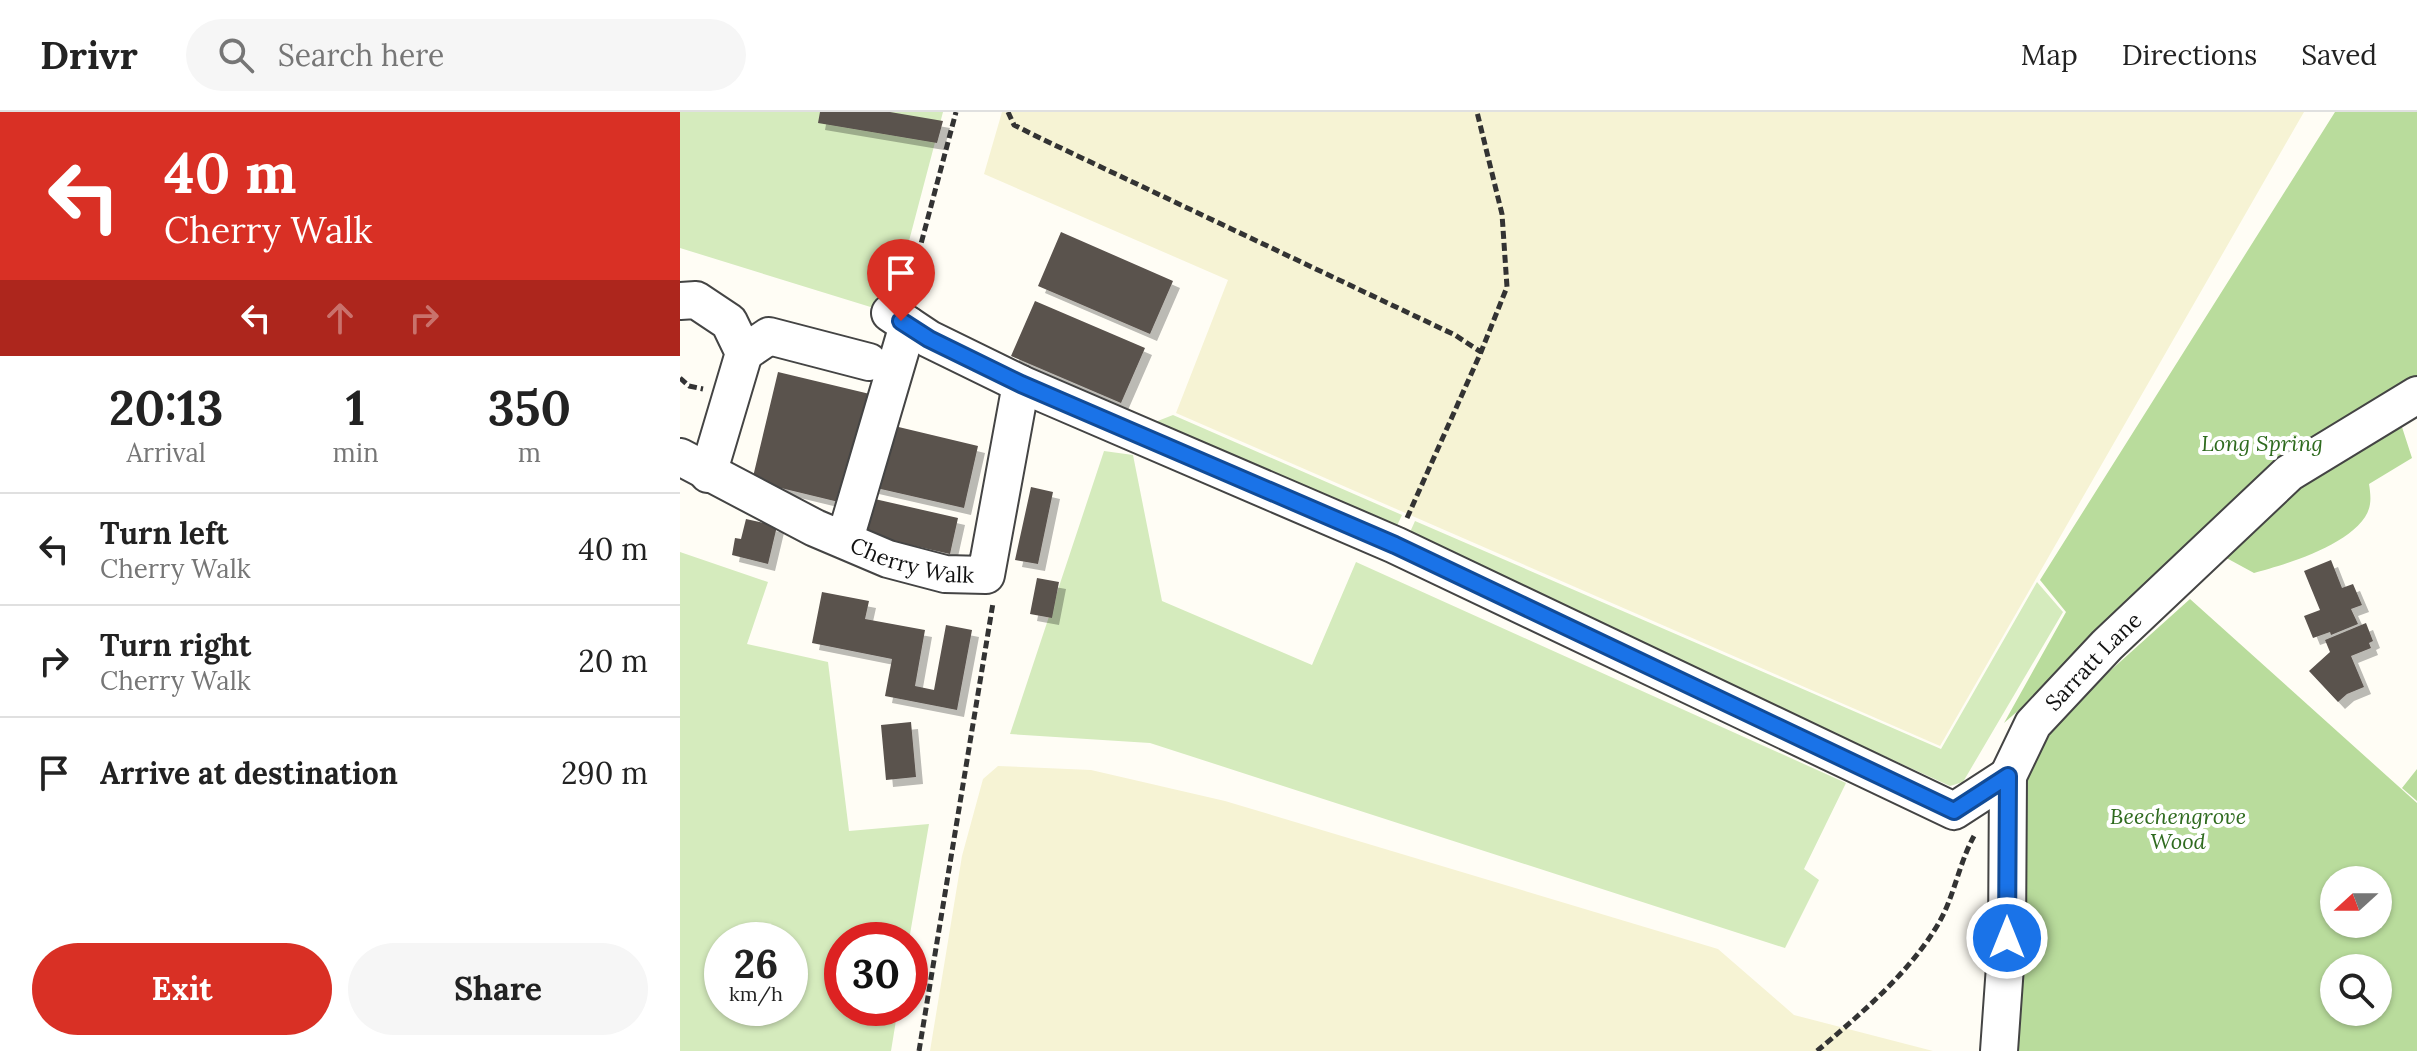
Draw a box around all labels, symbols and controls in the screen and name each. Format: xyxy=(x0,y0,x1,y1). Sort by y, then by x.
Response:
search box xyxy=(186,19,746,91)
text: Drivr xyxy=(40,31,138,79)
icon: search xyxy=(214,33,258,77)
text: Search here xyxy=(278,36,444,74)
text: Map xyxy=(2021,37,2078,73)
text: Directions xyxy=(2122,37,2257,73)
text: Saved xyxy=(2301,37,2377,73)
text: 40 m xyxy=(164,137,297,208)
icon: left xyxy=(32,144,136,248)
text: Cherry Walk xyxy=(164,207,373,253)
pin xyxy=(867,239,935,321)
icon: arrive xyxy=(879,251,923,295)
icon: left xyxy=(234,296,278,340)
icon: ahead xyxy=(318,296,362,340)
icon: right xyxy=(402,296,446,340)
text: 20:13 xyxy=(109,377,223,438)
text: 1 xyxy=(346,377,365,438)
text: 350 xyxy=(488,377,571,438)
park label: Long Spring xyxy=(2201,429,2323,457)
text: Arrival xyxy=(126,436,206,469)
text: min xyxy=(332,436,379,469)
text: m xyxy=(518,436,541,469)
text: Turn left xyxy=(100,514,228,552)
icon: left xyxy=(32,527,76,571)
text: 40 m xyxy=(578,530,648,568)
street label: Cherry Walk xyxy=(846,531,975,589)
text: Cherry Walk xyxy=(100,552,251,585)
street label: Sarratt Lane xyxy=(2039,606,2147,716)
text: Turn right xyxy=(100,626,251,664)
icon: right xyxy=(32,639,76,683)
text: 20 m xyxy=(579,642,648,680)
text: Cherry Walk xyxy=(100,664,251,697)
icon: arrive xyxy=(32,751,76,795)
text: Arrive at destination xyxy=(100,754,398,792)
text: 290 m xyxy=(561,754,648,792)
park label: Beechengrove Wood xyxy=(2110,802,2246,855)
north arrow xyxy=(2320,866,2392,938)
map controls xyxy=(2320,866,2392,1026)
position arrow xyxy=(1965,896,2049,980)
speed limit sign: 30 xyxy=(824,922,928,1026)
text: 26 xyxy=(734,938,778,989)
button: Exit xyxy=(32,943,332,1035)
button: Share xyxy=(348,943,648,1035)
button: search xyxy=(2320,954,2392,1026)
text: km/h xyxy=(729,981,783,1006)

